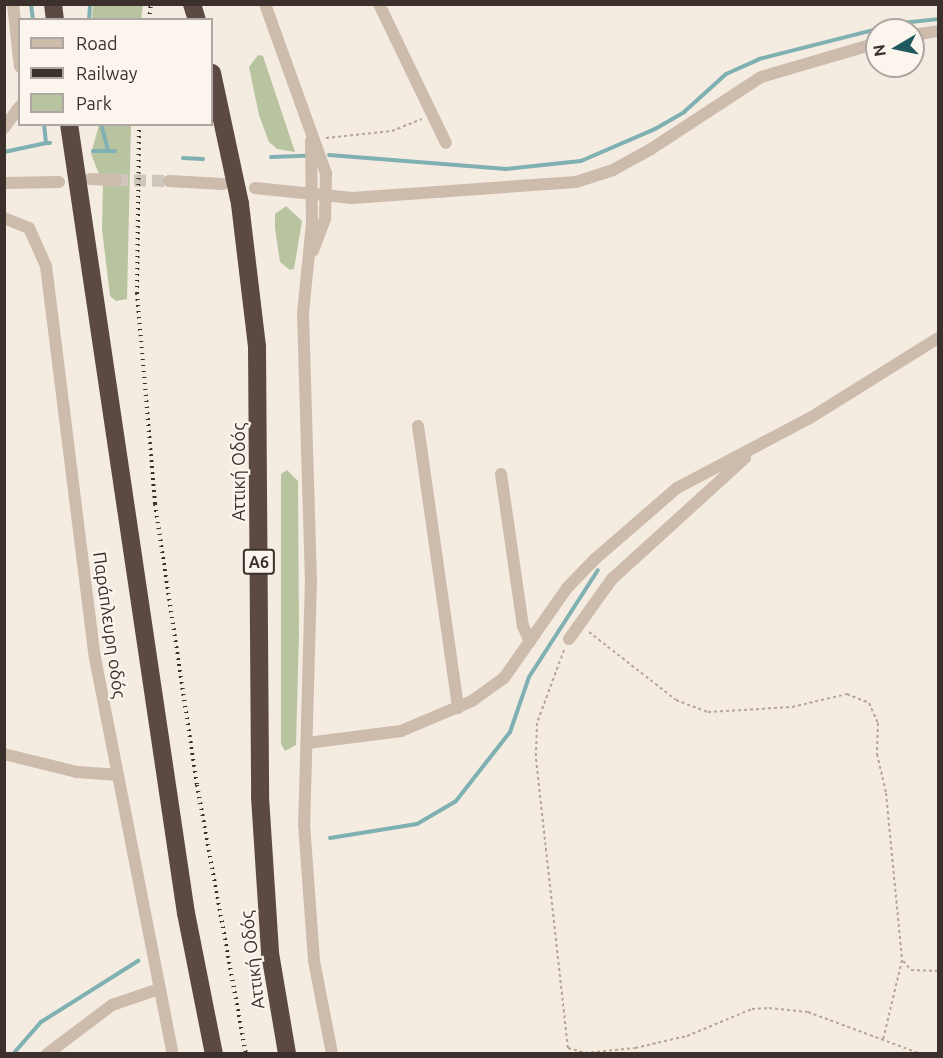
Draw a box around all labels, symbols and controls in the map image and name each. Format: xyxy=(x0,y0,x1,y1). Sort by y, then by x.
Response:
legend xyxy=(18,18,213,126)
north arrow xyxy=(865,18,925,78)
text: Road xyxy=(76,33,118,53)
text: N xyxy=(869,43,889,58)
text: Railway xyxy=(76,63,137,83)
text: Park xyxy=(76,93,112,113)
street label: Αττική Οδός xyxy=(227,423,249,521)
road number: Α6 xyxy=(242,549,276,575)
street label: Παράπλευρη οδός xyxy=(89,550,131,700)
street label: Αττική Οδός xyxy=(235,910,269,1010)

